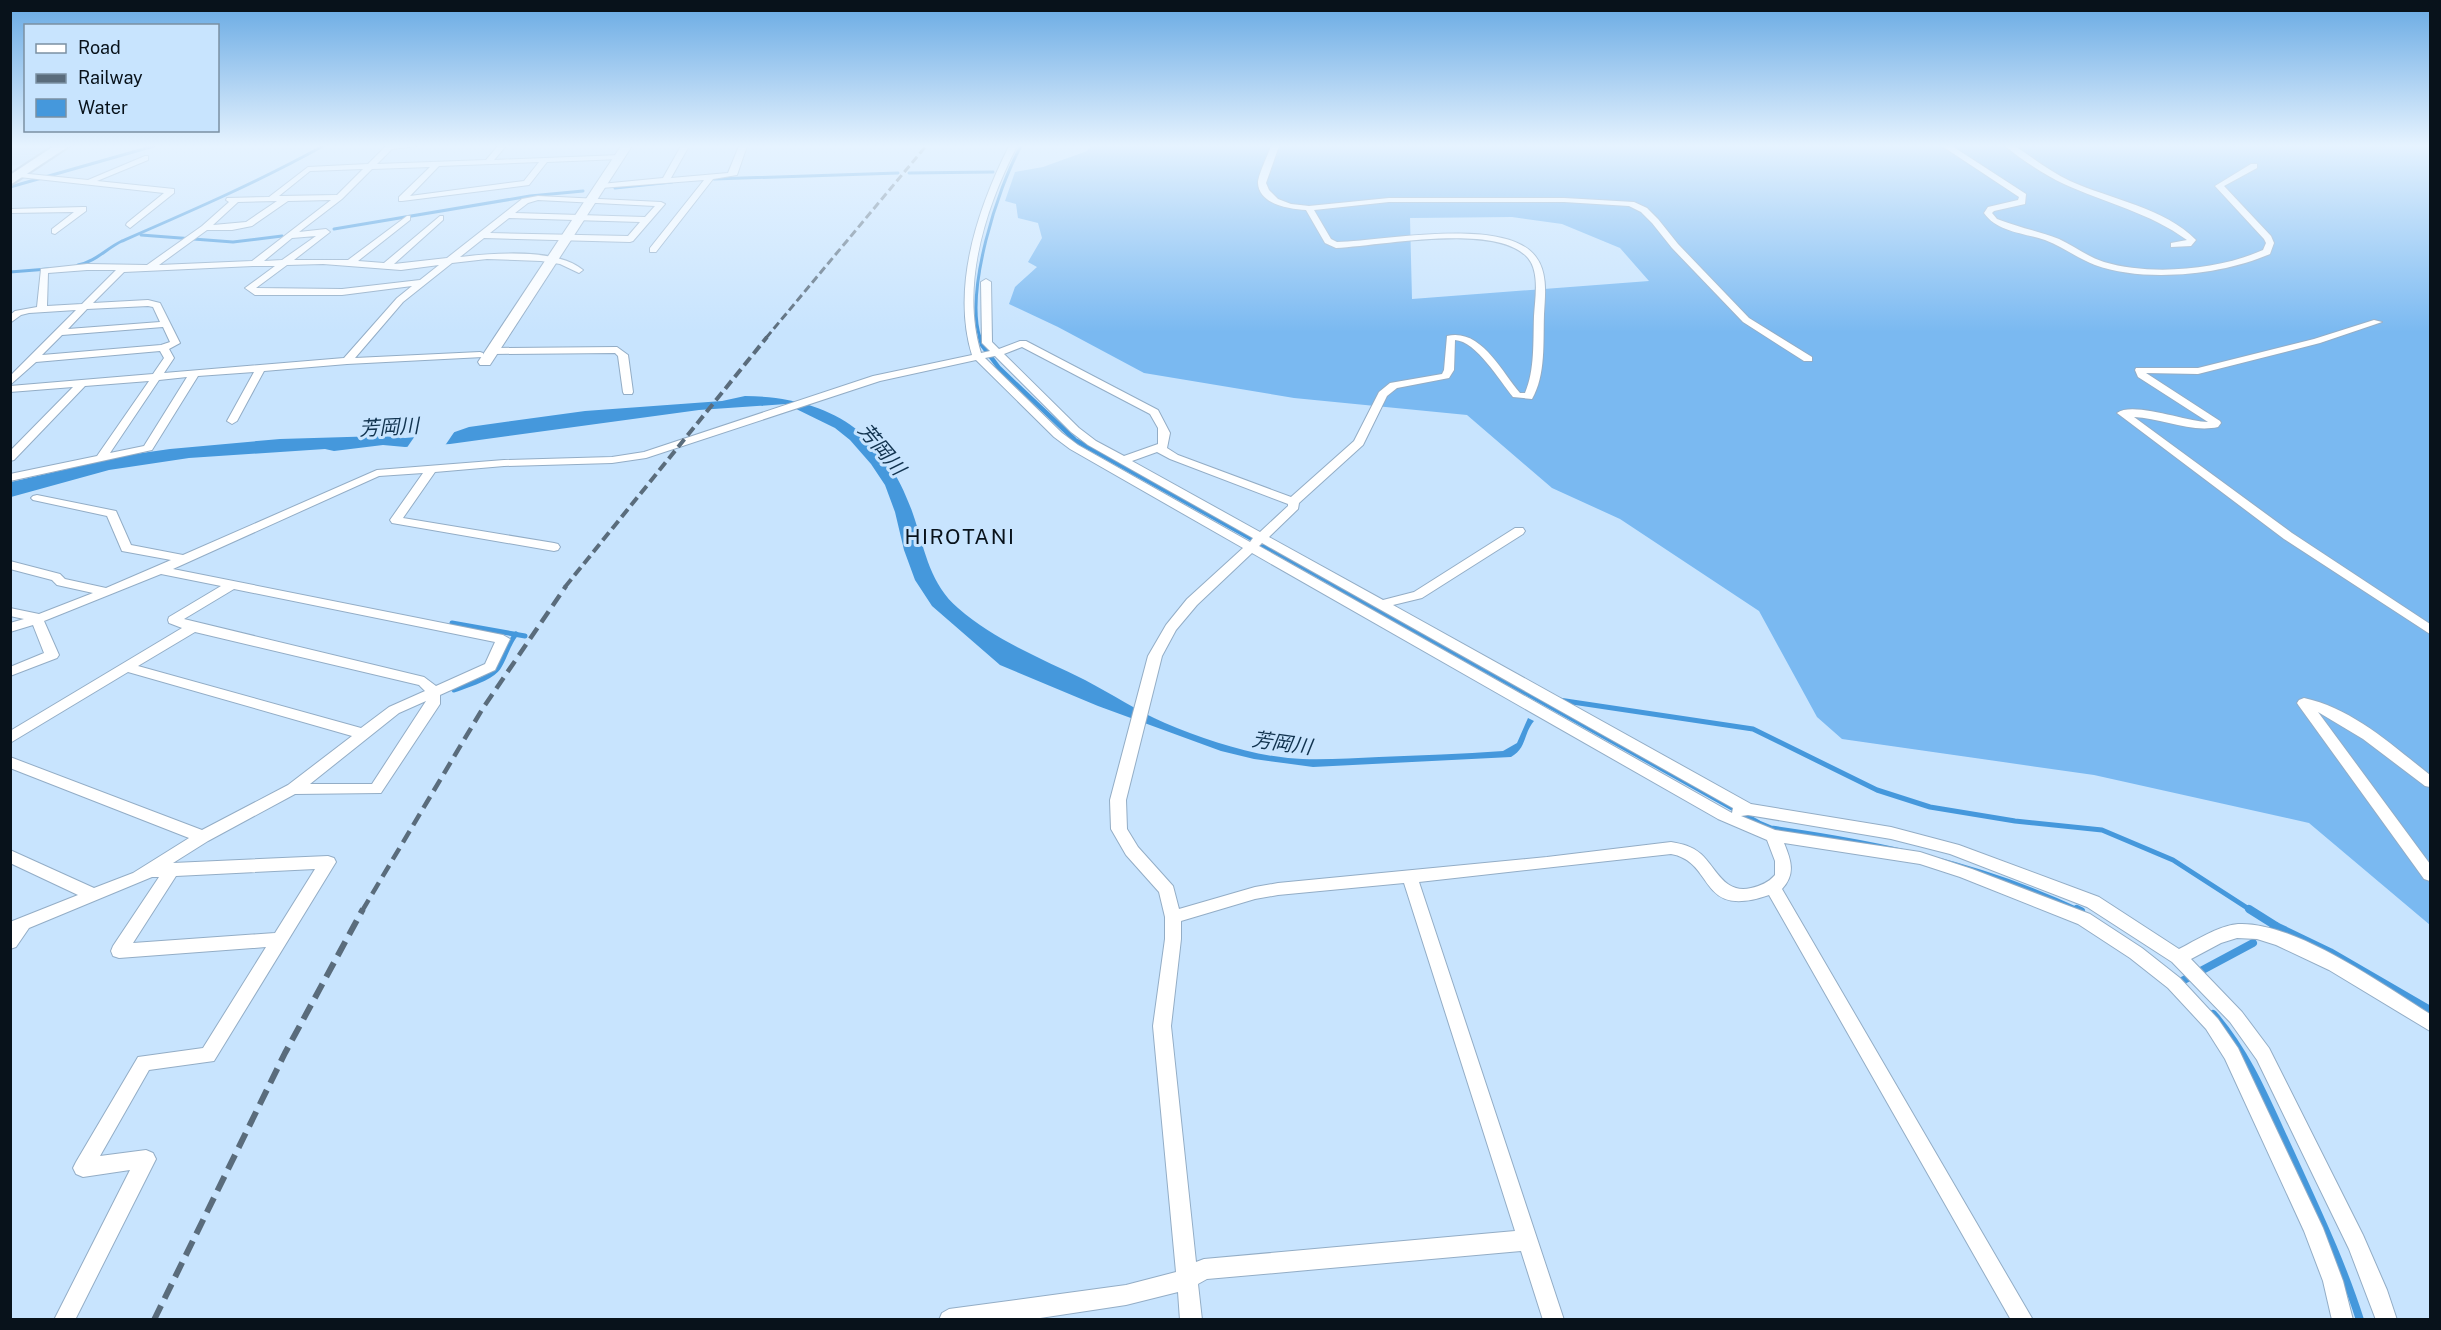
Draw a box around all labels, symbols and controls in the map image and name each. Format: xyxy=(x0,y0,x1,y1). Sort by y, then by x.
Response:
legend xyxy=(24,24,219,132)
text: Road xyxy=(78,37,121,58)
text: Railway xyxy=(78,67,143,88)
text: Water xyxy=(78,97,128,118)
water label: 芳岡川 xyxy=(358,413,422,441)
water label: 芳岡川 xyxy=(854,418,912,481)
district label: HIROTANI xyxy=(905,524,1015,549)
water label: 芳岡川 xyxy=(1251,727,1315,759)

